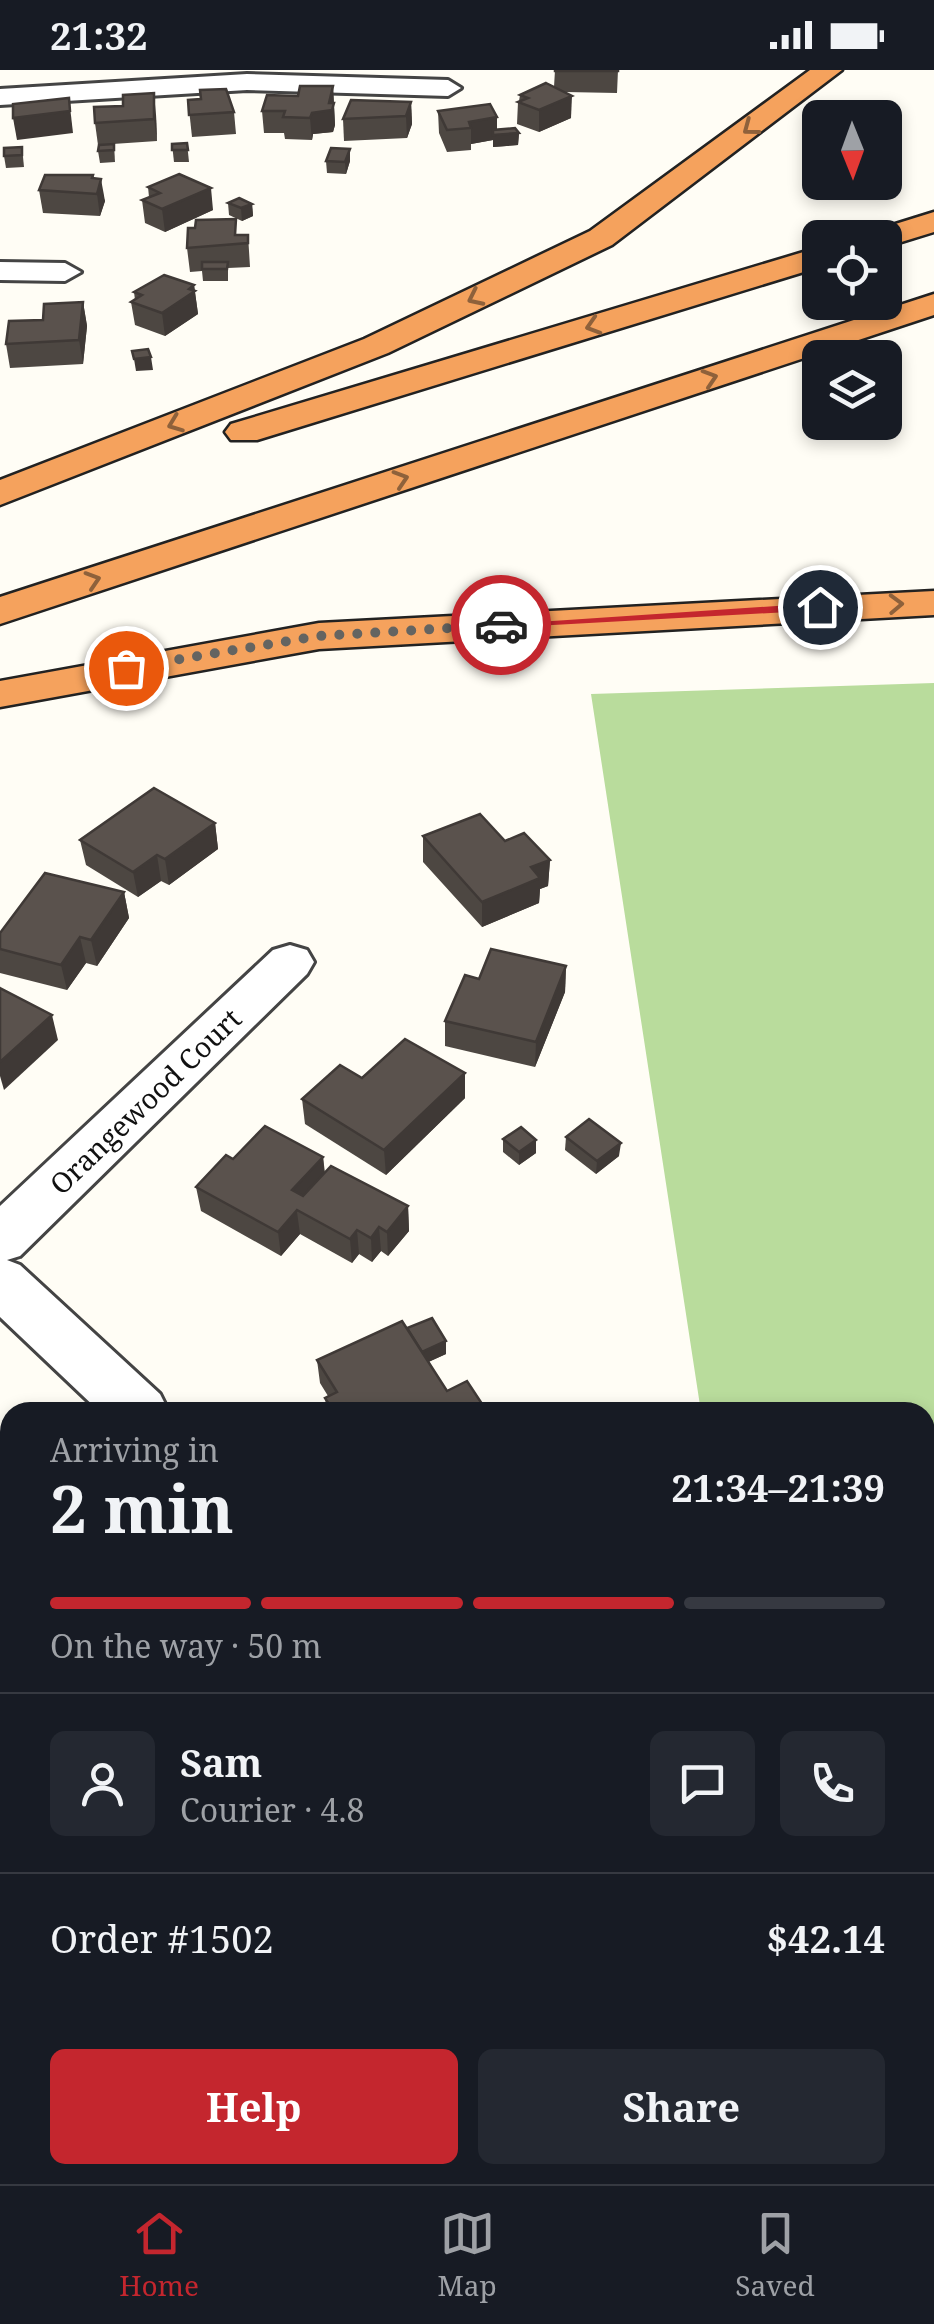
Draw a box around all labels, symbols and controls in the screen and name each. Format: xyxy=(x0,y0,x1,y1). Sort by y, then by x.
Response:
text: 21:32 xyxy=(50,9,147,61)
north arrow xyxy=(802,100,902,200)
map controls xyxy=(802,100,902,440)
one-way arrow xyxy=(743,116,761,134)
button: locate xyxy=(802,220,902,320)
one-way arrow xyxy=(467,286,485,306)
one-way arrow xyxy=(585,314,602,335)
button: layers xyxy=(802,340,902,440)
one-way arrow xyxy=(701,369,718,389)
one-way arrow xyxy=(168,413,185,433)
one-way arrow xyxy=(392,470,409,490)
pin xyxy=(778,565,863,650)
one-way arrow xyxy=(83,572,100,592)
courier xyxy=(451,575,551,675)
icon: home xyxy=(793,580,848,635)
one-way arrow xyxy=(889,594,905,615)
icon: car xyxy=(474,598,529,653)
pin xyxy=(84,626,169,711)
icon: bag xyxy=(99,641,154,696)
street label: Orangewood Court xyxy=(41,1000,249,1202)
text: Arriving in xyxy=(50,1428,219,1471)
text: 21:34–21:39 xyxy=(671,1461,885,1513)
text: 2 min xyxy=(50,1464,234,1552)
text: On the way · 50 m xyxy=(50,1624,322,1667)
button: person xyxy=(50,1731,155,1836)
button: chat xyxy=(650,1731,755,1836)
button: phone xyxy=(780,1731,885,1836)
text: Sam xyxy=(180,1736,262,1788)
text: Courier · 4.8 xyxy=(180,1788,364,1831)
text: Order #1502 xyxy=(50,1912,274,1964)
text: $42.14 xyxy=(766,1912,885,1964)
button: Help xyxy=(50,2049,458,2164)
button: Share xyxy=(478,2049,885,2164)
tab: Home xyxy=(119,2206,199,2304)
tab: Map xyxy=(438,2206,497,2304)
tab: Saved xyxy=(735,2206,815,2304)

